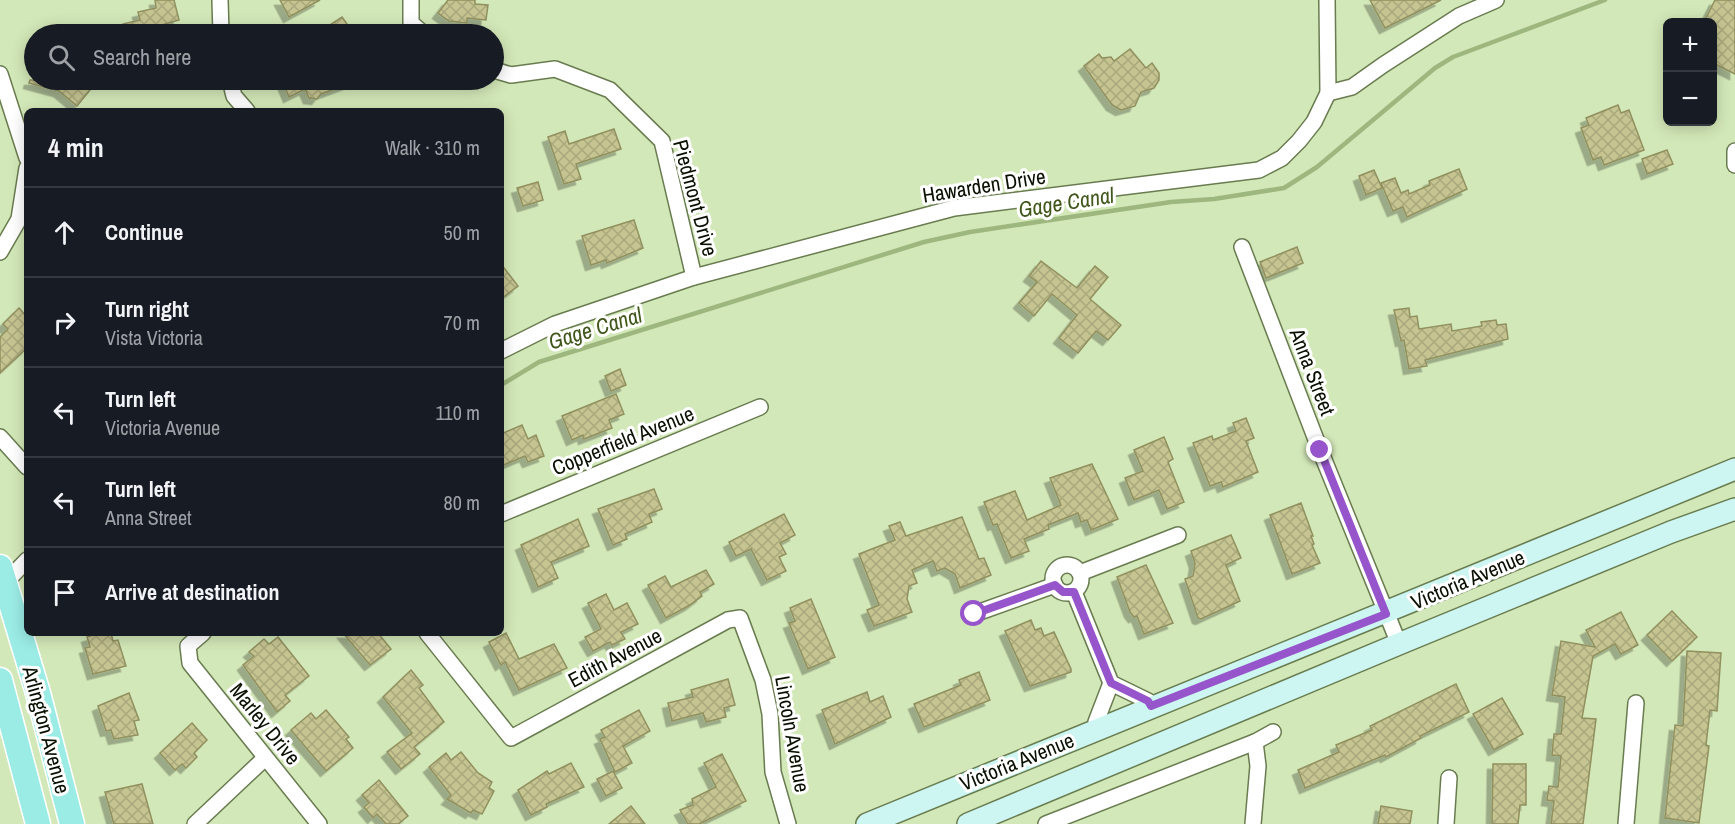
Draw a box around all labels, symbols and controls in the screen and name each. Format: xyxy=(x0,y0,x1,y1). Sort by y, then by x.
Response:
map controls xyxy=(1663,18,1717,126)
button: + xyxy=(1663,18,1717,72)
search box xyxy=(24,24,504,90)
icon: search xyxy=(45,41,78,74)
text: Search here xyxy=(93,42,191,72)
button: − xyxy=(1663,72,1717,126)
text: 4 min xyxy=(48,130,104,165)
text: Walk · 310 m xyxy=(385,134,480,161)
street label: Piedmont Drive xyxy=(666,136,725,259)
street label: Hawarden Drive xyxy=(920,161,1048,210)
water label: Gage Canal xyxy=(1016,179,1117,224)
icon: ahead xyxy=(48,216,81,249)
text: Continue xyxy=(105,217,183,247)
text: 50 m xyxy=(444,219,480,246)
text: Turn right xyxy=(105,294,189,324)
water label: Gage Canal xyxy=(545,299,646,356)
icon: right xyxy=(48,306,81,339)
text: 70 m xyxy=(444,309,480,336)
street label: Anna Street xyxy=(1282,323,1342,420)
text: Vista Victoria xyxy=(105,324,203,351)
text: Turn left xyxy=(105,384,176,414)
icon: left xyxy=(48,396,81,429)
text: 110 m xyxy=(436,399,480,426)
street label: Copperfield Avenue xyxy=(547,399,698,482)
text: Victoria Avenue xyxy=(105,414,220,441)
route end xyxy=(1306,436,1332,462)
text: Turn left xyxy=(105,474,176,504)
icon: left xyxy=(48,486,81,519)
text: 80 m xyxy=(444,489,480,516)
text: Anna Street xyxy=(105,504,192,531)
street label: Victoria Avenue xyxy=(1406,543,1529,617)
icon: arrive xyxy=(48,576,81,609)
text: Arrive at destination xyxy=(105,577,279,607)
route start xyxy=(960,600,986,626)
street label: Edith Avenue xyxy=(563,621,667,694)
street label: Arlington Avenue xyxy=(15,662,77,797)
street label: Lincoln Avenue xyxy=(768,674,817,794)
street label: Marley Drive xyxy=(223,677,307,771)
street label: Victoria Avenue xyxy=(955,725,1078,798)

